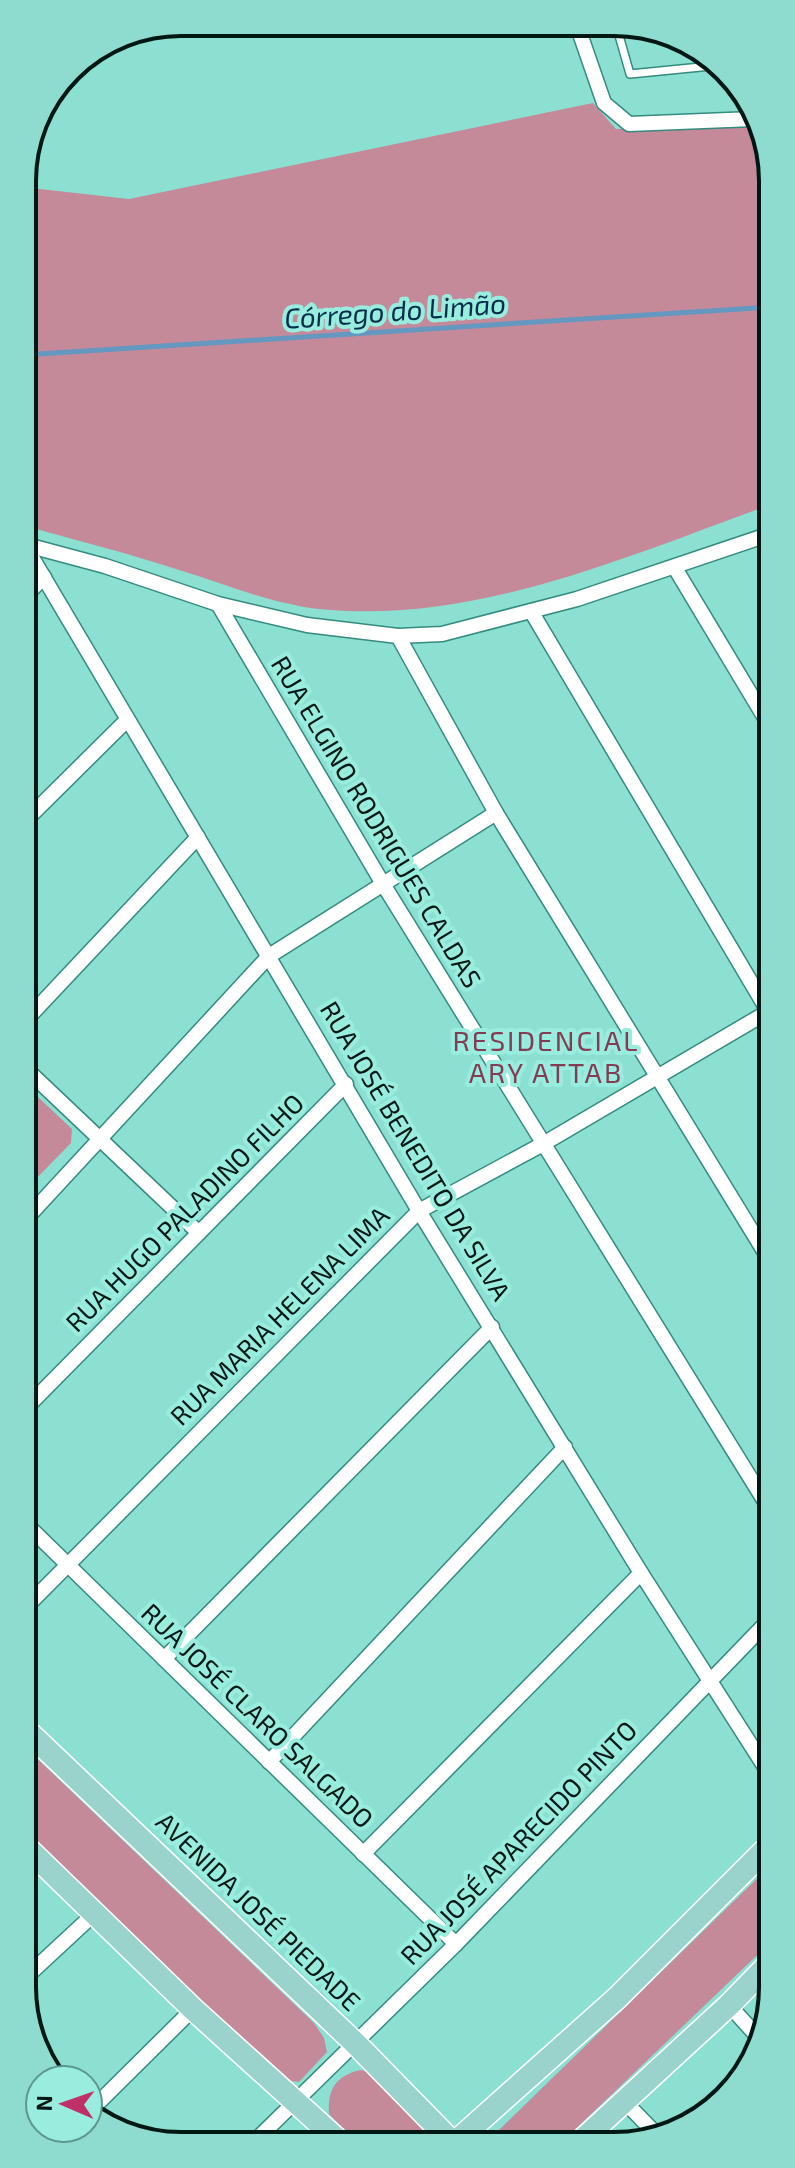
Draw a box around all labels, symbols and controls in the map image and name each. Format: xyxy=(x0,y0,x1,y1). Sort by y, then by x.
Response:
water label: Córrego do Limão xyxy=(283,285,507,335)
street label: RUA ELGINO RODRIGUES CALDAS xyxy=(266,650,489,993)
street label: RUA JOSÉ BENEDITO DA SILVA xyxy=(315,995,518,1305)
district label: RESIDENCIAL ARY ATTAB xyxy=(452,1023,640,1089)
street label: RUA HUGO PALADINO FILHO xyxy=(59,1087,309,1337)
street label: RUA MARIA HELENA LIMA xyxy=(163,1199,395,1431)
street label: RUA JOSÉ CLARO SALGADO xyxy=(136,1596,380,1834)
street label: RUA JOSÉ APARECIDO PINTO xyxy=(393,1714,642,1970)
street label: AVENIDA JOSÉ PIEDADE xyxy=(151,1805,368,2016)
north arrow xyxy=(24,2064,104,2144)
text: N xyxy=(30,2095,56,2112)

